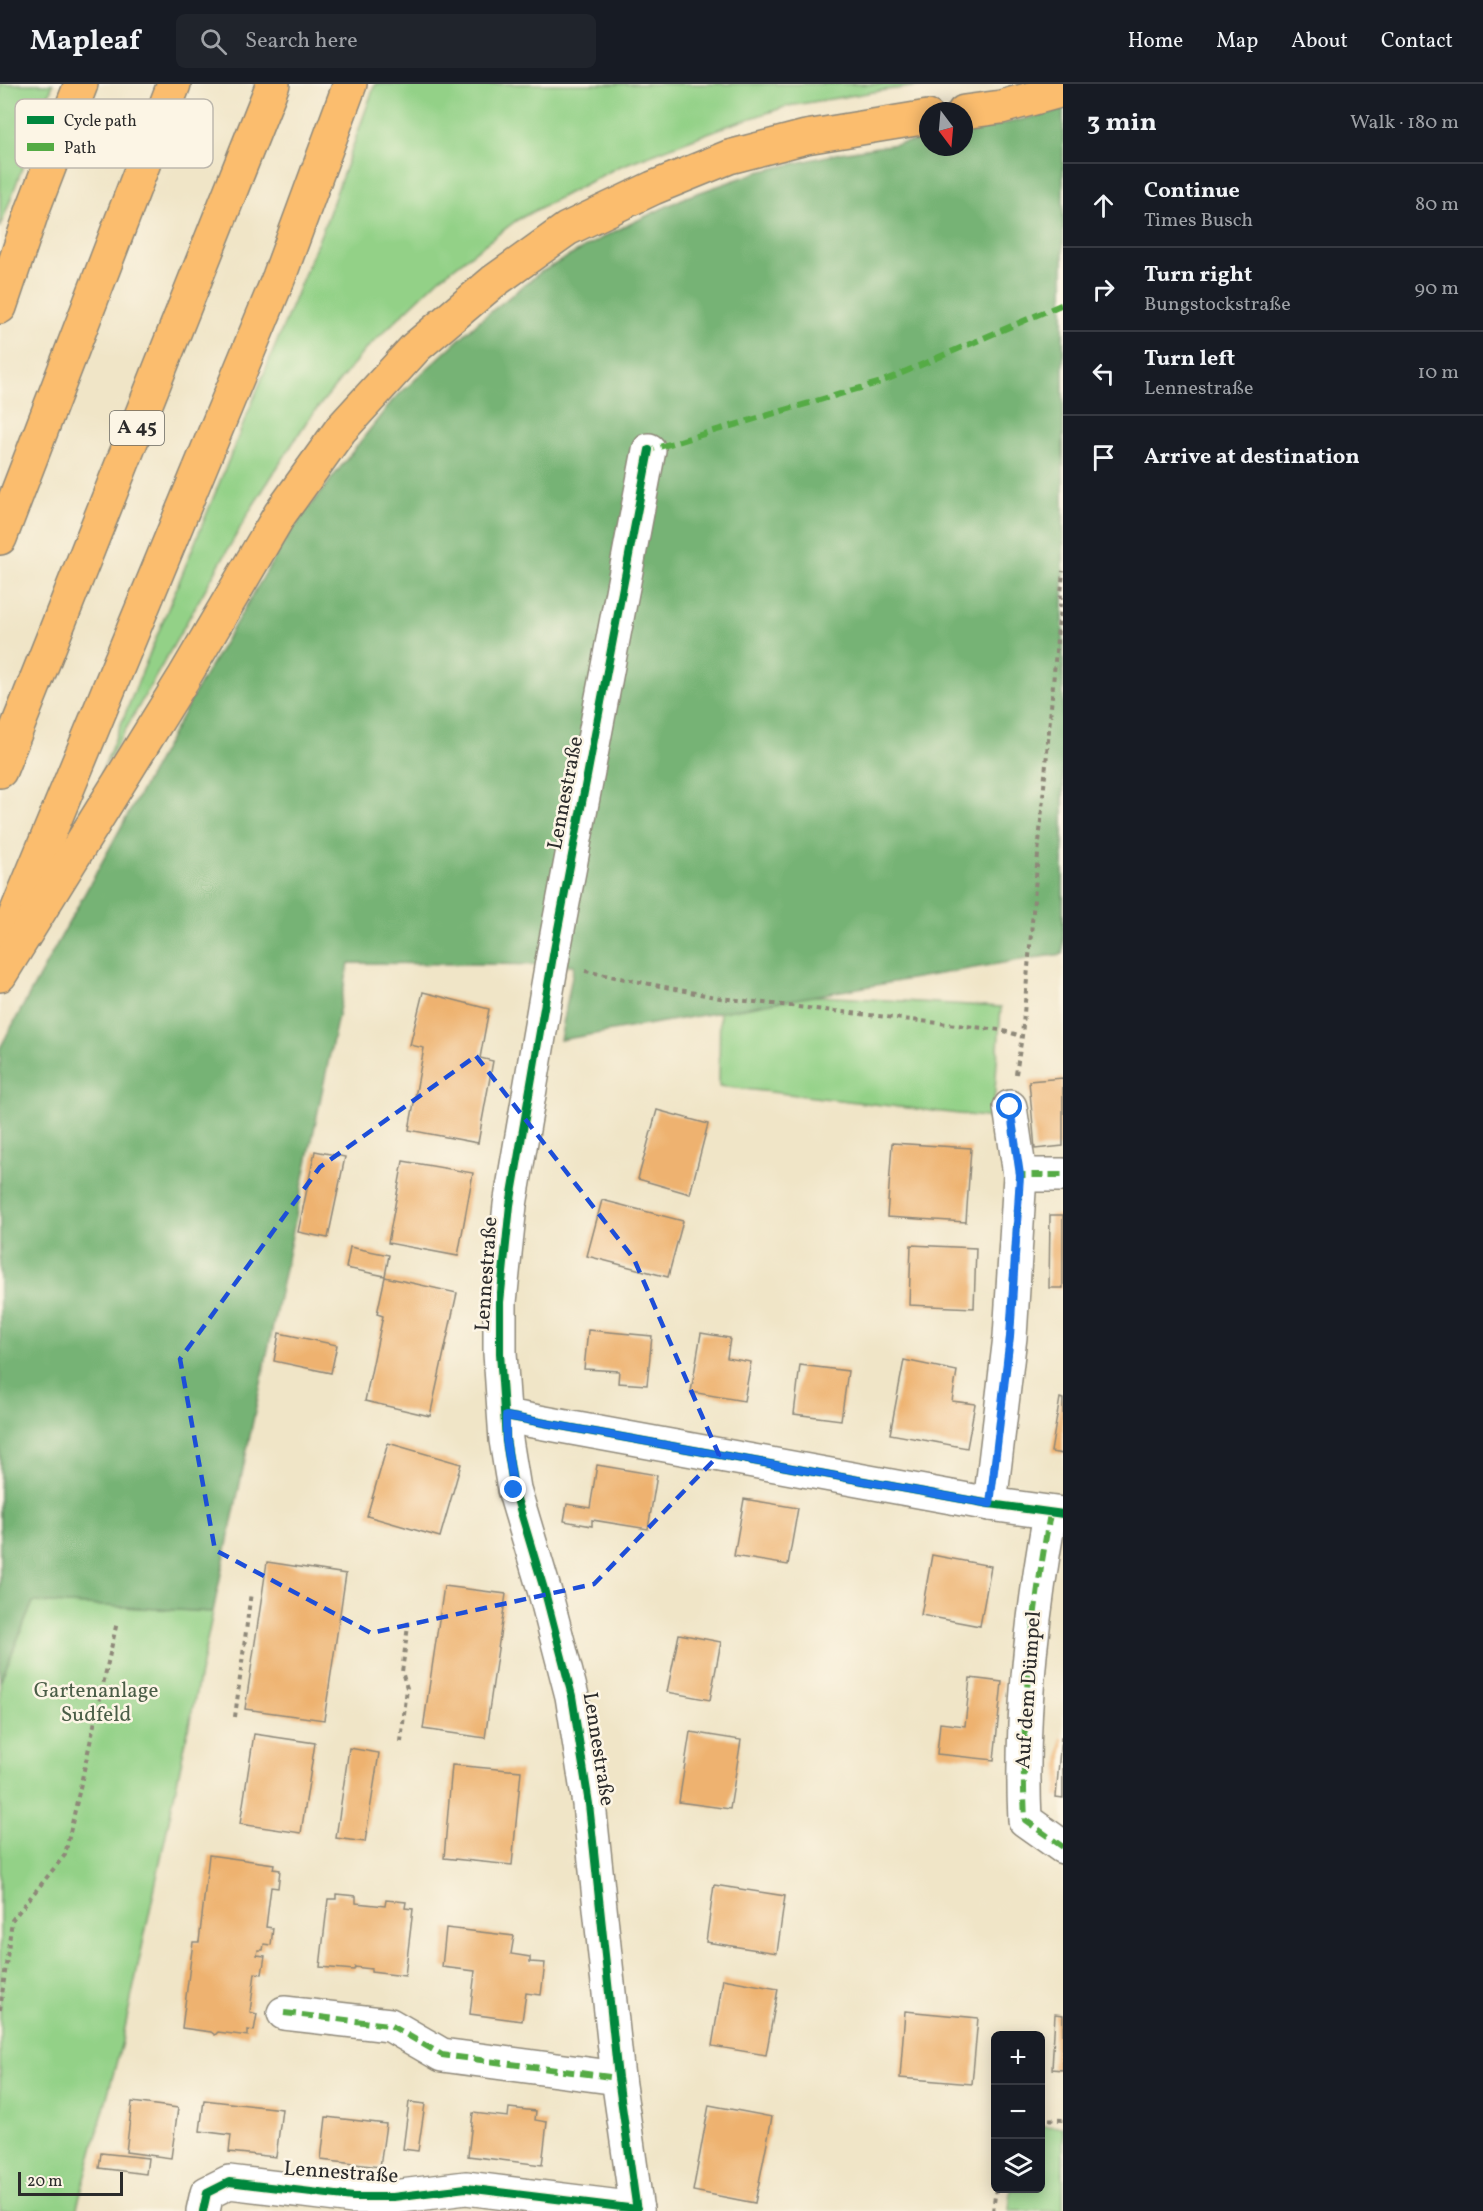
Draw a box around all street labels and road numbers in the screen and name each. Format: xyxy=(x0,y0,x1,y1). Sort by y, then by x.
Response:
road number: A 45 xyxy=(110,411,164,445)
street label: Lennestraße xyxy=(541,734,591,852)
street label: Lennestraße xyxy=(469,1216,505,1332)
street label: Auf dem Dümpel xyxy=(1009,1610,1049,1770)
street label: Lennestraße xyxy=(575,1690,621,1808)
street label: Lennestraße xyxy=(283,2155,399,2191)

